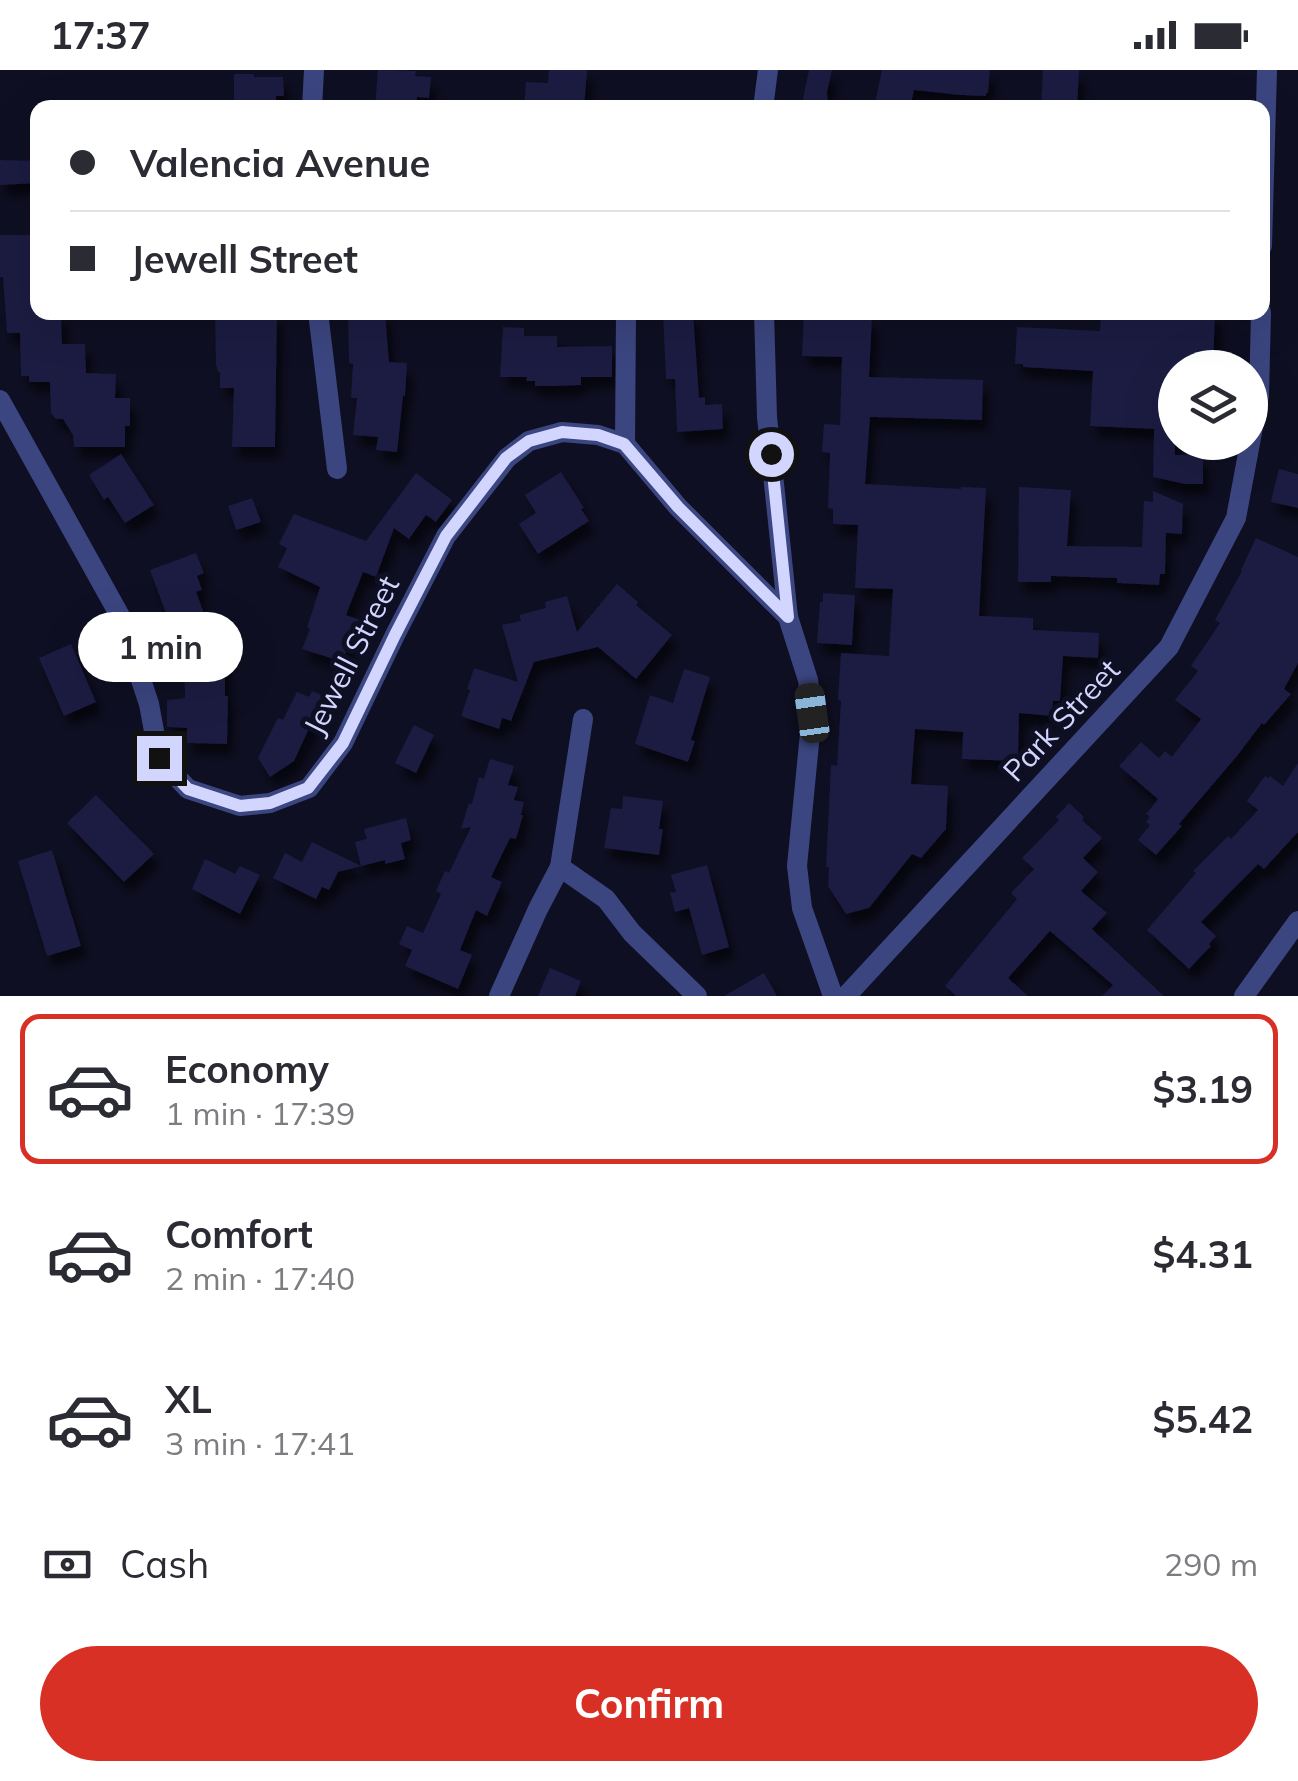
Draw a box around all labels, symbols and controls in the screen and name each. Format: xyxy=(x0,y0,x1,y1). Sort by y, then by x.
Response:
text: 17:37 xyxy=(50,11,151,59)
text: Valencia Avenue xyxy=(130,139,430,187)
text: Jewell Street xyxy=(130,235,358,283)
map controls xyxy=(1158,350,1268,460)
button: layers xyxy=(1158,350,1268,460)
route start xyxy=(749,432,794,477)
street label: Jewell Street xyxy=(295,569,407,741)
callout: 1 min xyxy=(76,613,242,683)
text: 1 min xyxy=(118,627,203,667)
street label: Park Street xyxy=(995,651,1127,789)
car xyxy=(793,681,831,745)
route end xyxy=(137,736,182,781)
icon: car xyxy=(45,1044,135,1134)
text: Economy xyxy=(165,1045,329,1093)
text: $3.19 xyxy=(1152,1065,1253,1113)
text: 1 min · 17:39 xyxy=(165,1093,355,1133)
icon: car xyxy=(45,1209,135,1299)
text: Comfort xyxy=(165,1210,313,1258)
text: $4.31 xyxy=(1152,1230,1253,1278)
text: 2 min · 17:40 xyxy=(165,1258,355,1298)
icon: car xyxy=(45,1374,135,1464)
text: XL xyxy=(165,1375,212,1423)
text: $5.42 xyxy=(1152,1395,1253,1443)
text: 3 min · 17:41 xyxy=(165,1423,355,1463)
icon: cash xyxy=(40,1537,95,1592)
text: Cash xyxy=(120,1540,209,1588)
text: 290 m xyxy=(1164,1544,1258,1584)
button: Confirm xyxy=(40,1646,1258,1761)

